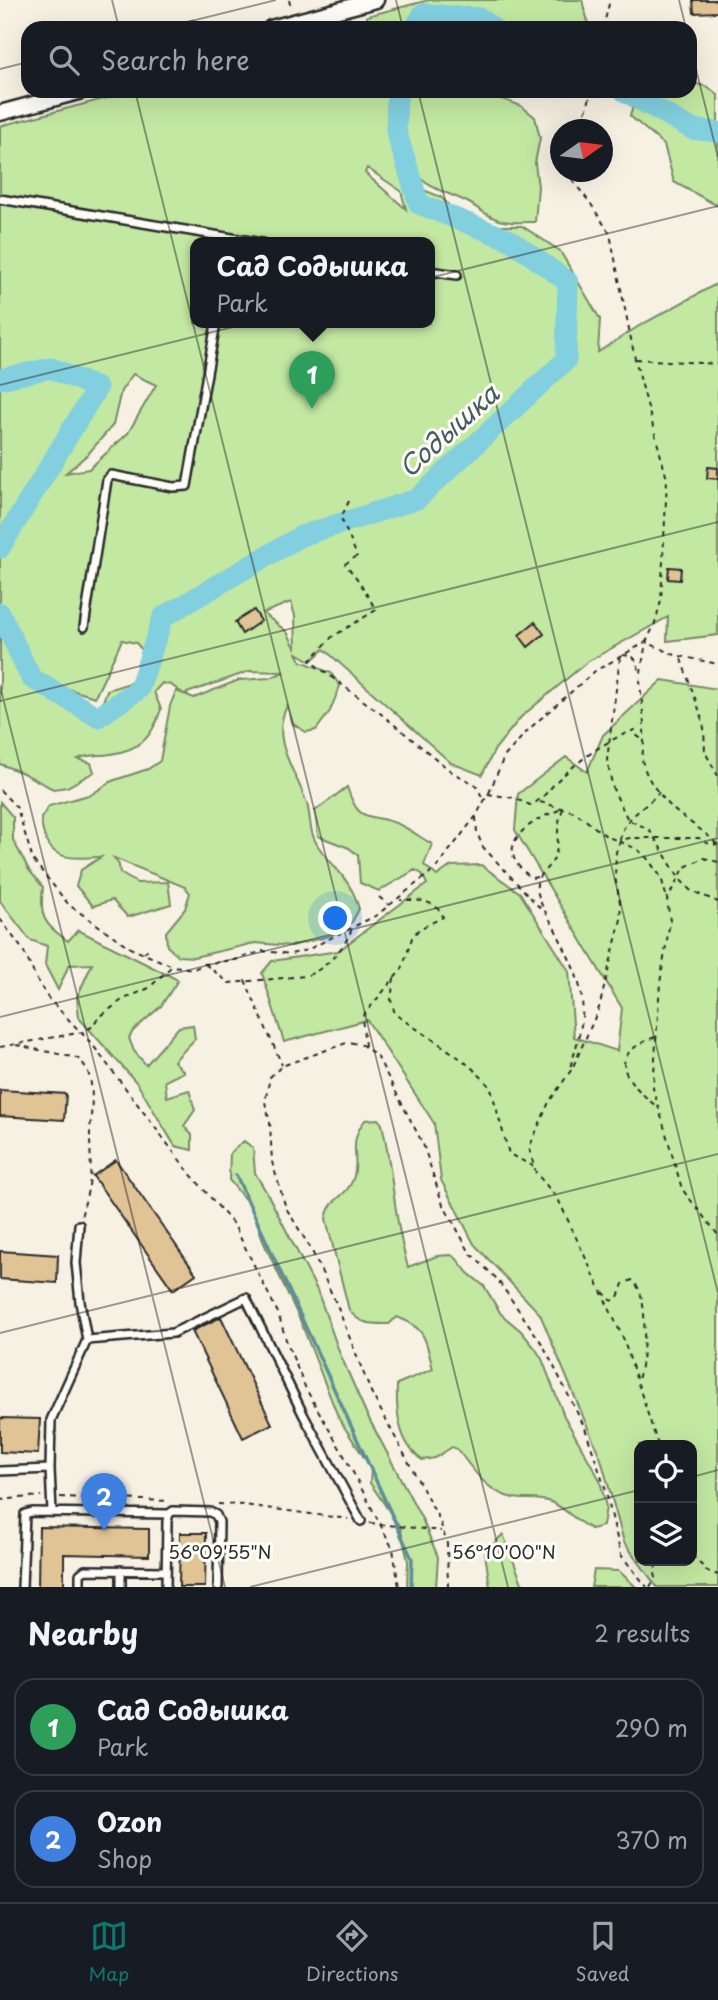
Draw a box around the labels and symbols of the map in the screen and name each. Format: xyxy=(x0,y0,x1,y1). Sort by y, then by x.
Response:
north arrow xyxy=(550,119,613,182)
pin: 1 xyxy=(289,351,335,409)
water label: Содышка xyxy=(389,374,507,486)
your location xyxy=(318,901,352,935)
pin: 2 xyxy=(81,1473,127,1531)
text: 56°09'55"N xyxy=(168,1538,272,1565)
text: 56°10'00"N xyxy=(452,1538,556,1565)

